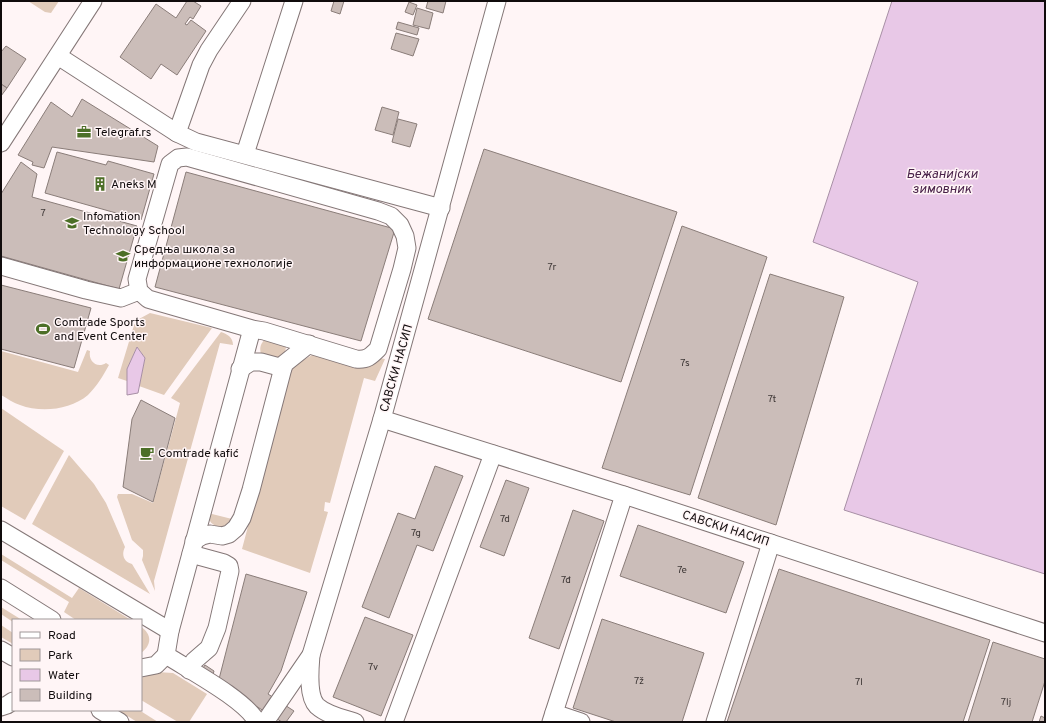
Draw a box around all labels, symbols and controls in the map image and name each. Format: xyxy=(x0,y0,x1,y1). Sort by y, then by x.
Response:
office icon: Telegraf.rs xyxy=(76,124,92,140)
place label: Telegraf.rs xyxy=(95,125,151,141)
water label: Бежанијски зимовник xyxy=(906,167,978,198)
building icon: Aneks M xyxy=(92,176,108,192)
place label: Aneks M xyxy=(111,177,157,193)
house number: 7 xyxy=(40,207,46,220)
place label: Infomation Technology School xyxy=(83,209,185,239)
school or university icon: Infomation Technology School xyxy=(64,215,80,231)
place label: Средња школа за информационе технологије xyxy=(134,242,293,272)
school or university icon: Средња школа за информационе технологије xyxy=(115,248,131,264)
house number: 7r xyxy=(548,261,557,274)
place label: Comtrade Sports and Event Center xyxy=(54,315,147,345)
sports icon: Comtrade Sports and Event Center xyxy=(35,321,51,337)
street label: САВСКИ НАСИП xyxy=(377,322,417,414)
house number: 7s xyxy=(680,357,690,370)
house number: 7t xyxy=(768,393,777,406)
cafe icon: Comtrade kafić xyxy=(139,445,155,461)
place label: Comtrade kafić xyxy=(158,446,239,462)
street label: САВСКИ НАСИП xyxy=(680,507,771,551)
house number: 7d xyxy=(500,513,510,526)
house number: 7g xyxy=(411,527,421,540)
house number: 7e xyxy=(677,564,687,577)
house number: 7đ xyxy=(561,574,571,587)
legend xyxy=(12,619,142,711)
text: Road xyxy=(48,628,76,644)
text: Park xyxy=(48,648,73,664)
house number: 7v xyxy=(368,661,378,674)
text: Water xyxy=(48,668,80,684)
house number: 7ž xyxy=(634,675,644,688)
house number: 7l xyxy=(855,676,863,689)
text: Building xyxy=(48,688,92,704)
house number: 7lj xyxy=(1001,696,1011,709)

